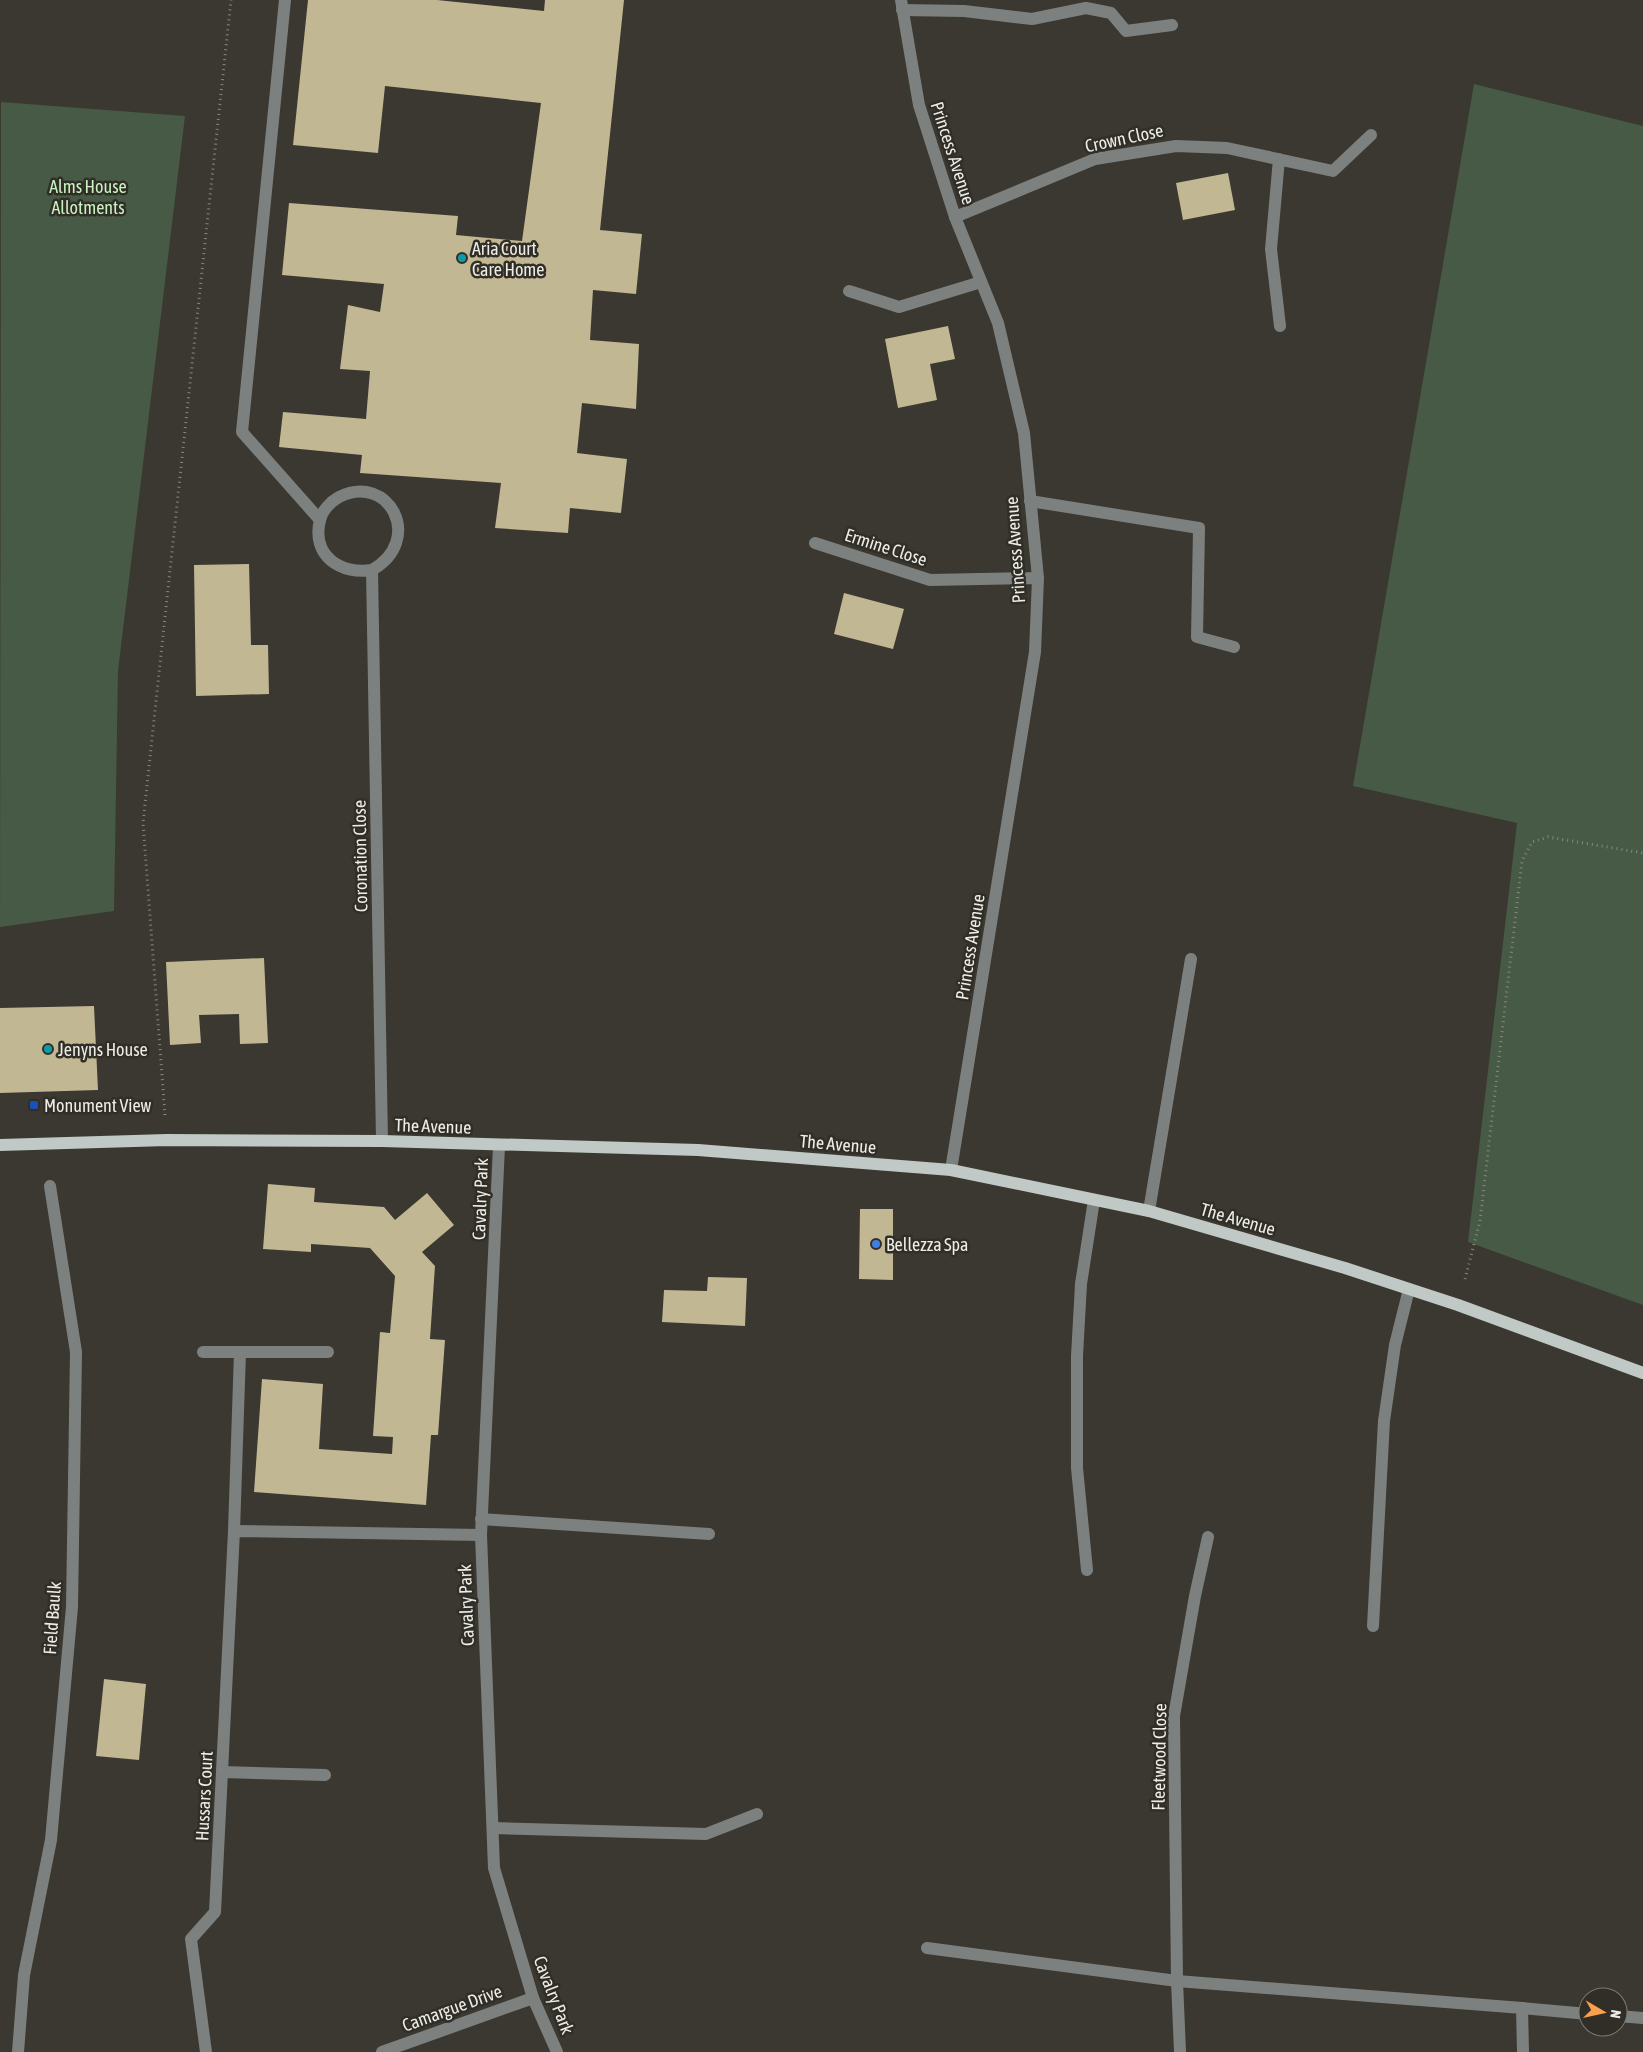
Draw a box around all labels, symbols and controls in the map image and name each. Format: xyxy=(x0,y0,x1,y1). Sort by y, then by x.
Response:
street label: Princess Avenue xyxy=(927,99,979,207)
street label: Crown Close xyxy=(1083,119,1165,157)
park label: Alms House Allotments xyxy=(49,176,127,218)
place label: Aria Court Care Home xyxy=(472,238,544,280)
marker: Aria Court Care Home xyxy=(456,252,468,264)
street label: Princess Avenue xyxy=(1001,496,1029,604)
street label: Ermine Close xyxy=(842,524,930,570)
street label: Coronation Close xyxy=(349,800,371,912)
street label: Princess Avenue xyxy=(951,893,989,1001)
place label: Jenyns House xyxy=(58,1039,148,1060)
marker: Jenyns House xyxy=(42,1043,54,1055)
place label: Monument View xyxy=(44,1095,151,1116)
marker: Monument View xyxy=(28,1099,40,1111)
street label: The Avenue xyxy=(394,1114,472,1138)
street label: The Avenue xyxy=(799,1130,877,1158)
street label: Cavalry Park xyxy=(468,1158,492,1240)
street label: The Avenue xyxy=(1198,1198,1278,1240)
place label: Bellezza Spa xyxy=(886,1234,969,1255)
marker: Bellezza Spa xyxy=(870,1238,882,1250)
street label: Cavalry Park xyxy=(454,1564,478,1646)
street label: Field Baulk xyxy=(39,1581,65,1655)
street label: Fleetwood Close xyxy=(1148,1703,1170,1811)
street label: Hussars Court xyxy=(191,1751,217,1841)
street label: Cavalry Park xyxy=(529,1953,579,2037)
street label: Camargue Drive xyxy=(399,1980,505,2036)
north arrow xyxy=(1578,1987,1628,2037)
text: N xyxy=(1607,2009,1624,2019)

